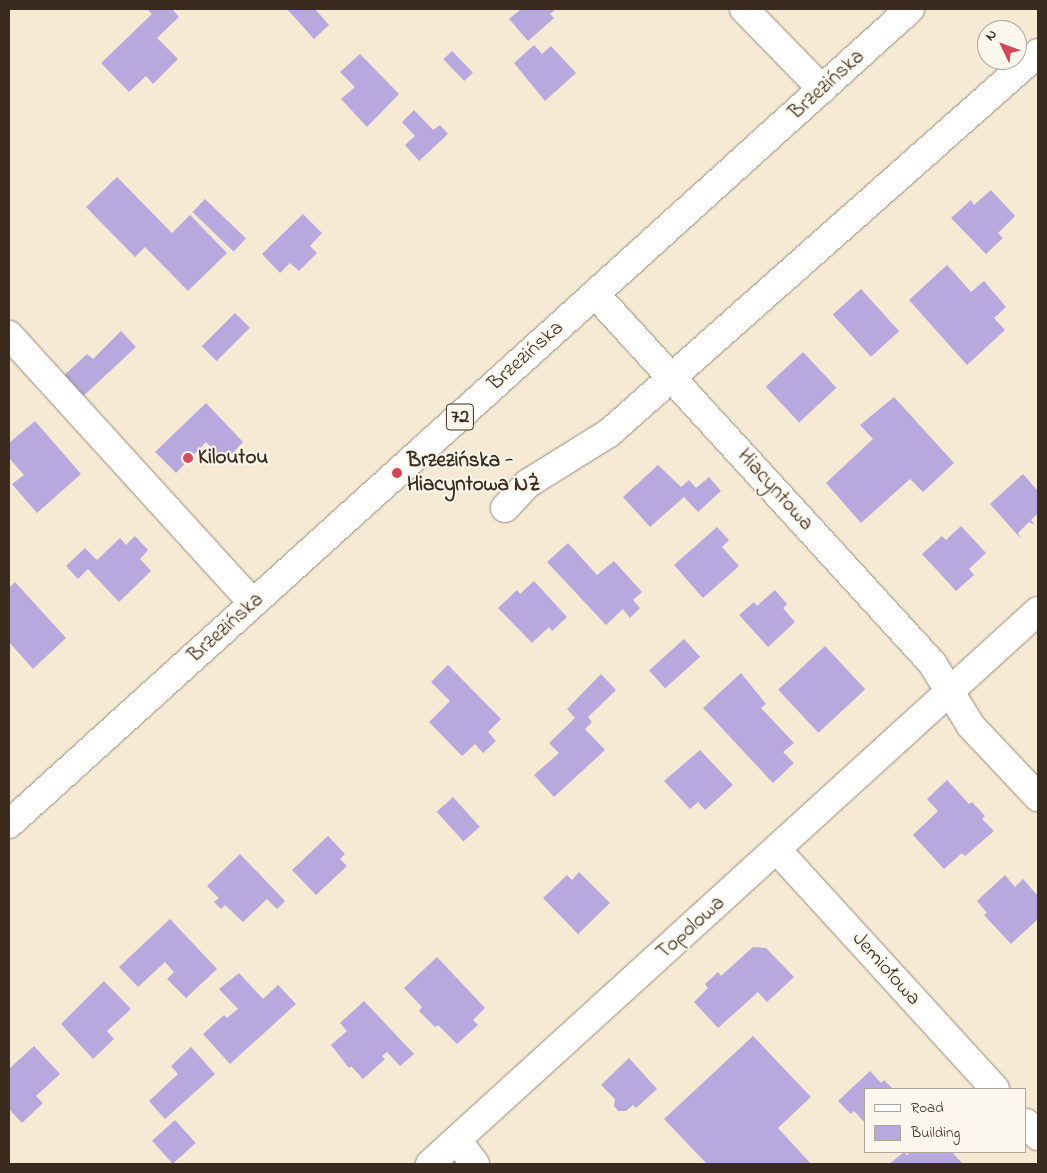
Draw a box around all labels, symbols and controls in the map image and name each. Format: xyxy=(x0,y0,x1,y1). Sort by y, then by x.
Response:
north arrow xyxy=(977,20,1027,70)
text: N xyxy=(980,25,1002,46)
street label: Brzezińska xyxy=(784,45,870,125)
street label: Brzezińska xyxy=(483,316,569,396)
road number: 72 xyxy=(445,400,475,434)
street label: Hiacyntowa xyxy=(732,444,818,536)
place label: Kiloutou xyxy=(198,445,268,471)
place label: Brzezińska - Hiacyntowa NŻ xyxy=(407,448,540,498)
marker: Kiloutou xyxy=(182,452,194,464)
marker: Brzezińska - Hiacyntowa NŻ xyxy=(391,467,403,479)
street label: Brzezińska xyxy=(183,588,269,668)
street label: Topolowa xyxy=(652,891,730,965)
street label: Jemiołowa xyxy=(846,927,926,1011)
legend xyxy=(864,1088,1027,1153)
text: Road xyxy=(911,1097,944,1119)
text: Building xyxy=(911,1122,960,1144)

